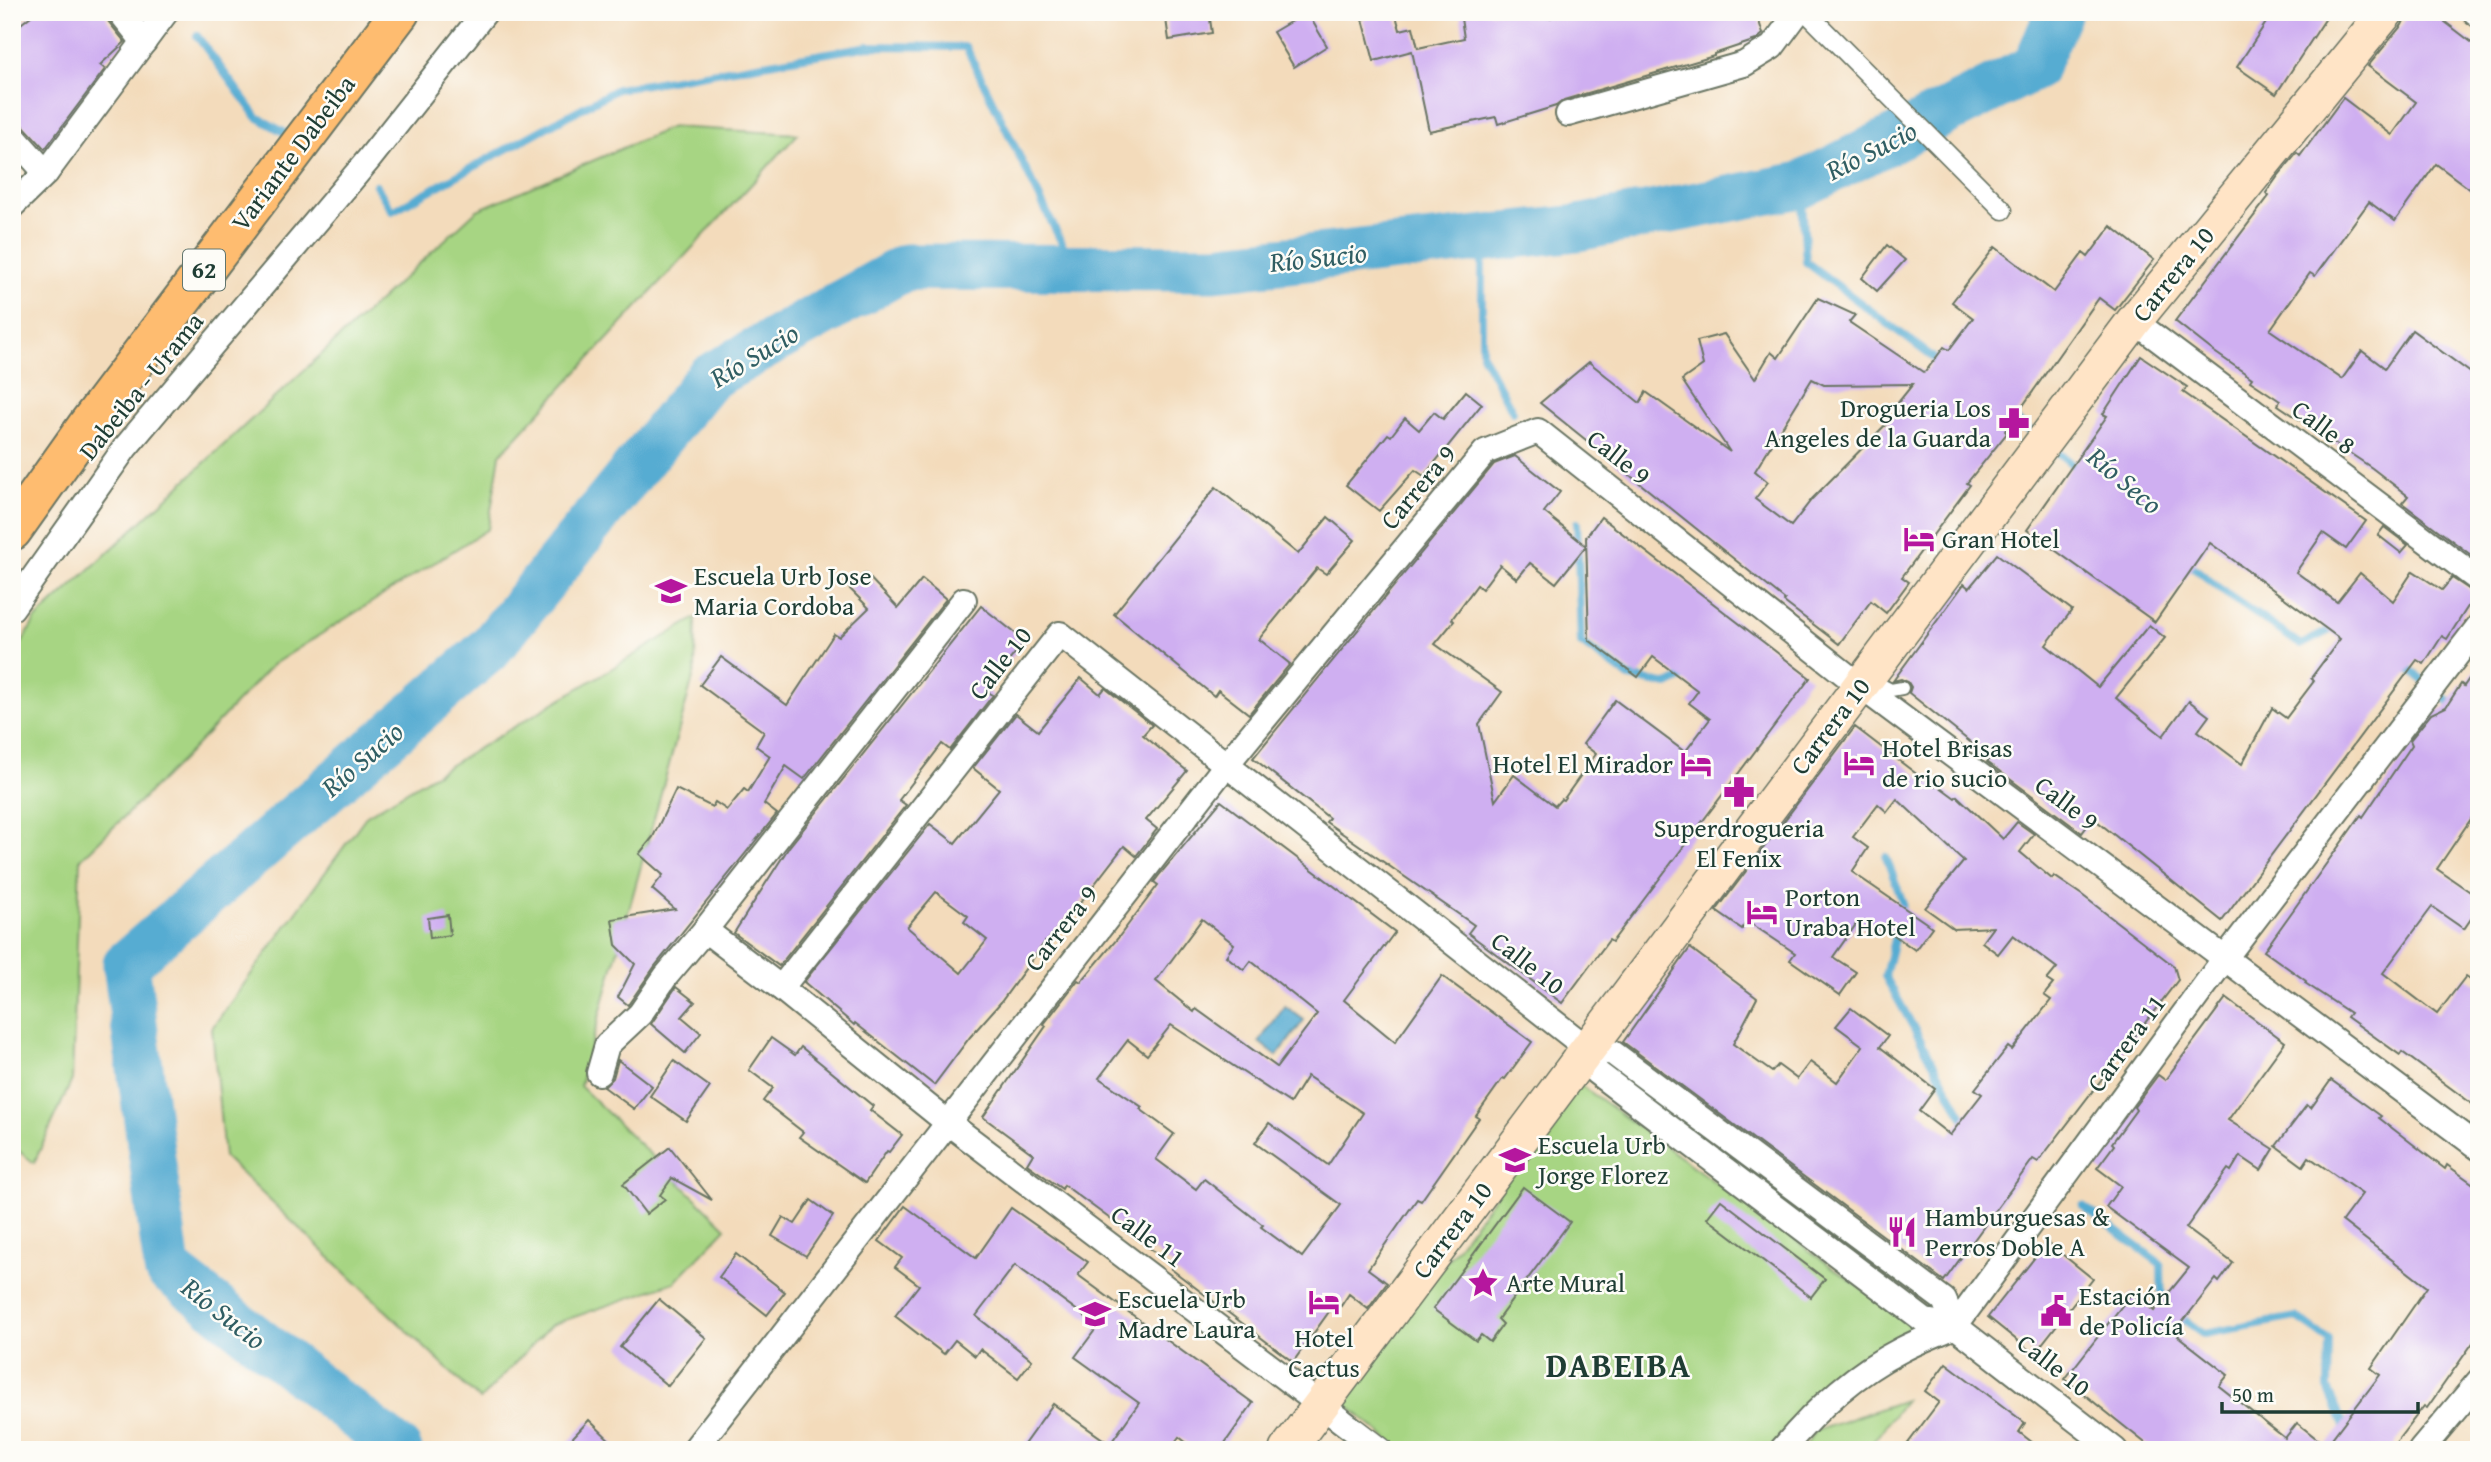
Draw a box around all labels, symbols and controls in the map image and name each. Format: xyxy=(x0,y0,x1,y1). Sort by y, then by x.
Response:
street label: Variante Dabeiba xyxy=(221,66,365,239)
water label: Río Sucio xyxy=(1817,109,1923,190)
street label: Carrera 10 xyxy=(2122,217,2223,330)
water label: Río Sucio xyxy=(1266,231,1368,282)
road number: 62 xyxy=(183,249,225,290)
street label: Dabeiba - Urama xyxy=(69,303,213,468)
water label: Río Sucio xyxy=(701,312,806,398)
place label: Drogueria Los Angeles de la Guarda xyxy=(1765,388,1992,457)
street label: Calle 8 xyxy=(2284,390,2365,464)
pharmacy icon: Drogueria Los Angeles de la Guarda xyxy=(1997,406,2031,440)
street label: Calle 9 xyxy=(1579,419,1659,494)
water label: Río Seco xyxy=(2078,435,2172,523)
street label: Carrera 9 xyxy=(1370,436,1465,538)
place label: Gran Hotel xyxy=(1942,519,2060,558)
hotel icon: Gran Hotel xyxy=(1902,522,1936,556)
place label: Escuela Urb Jose Maria Cordoba xyxy=(694,556,872,625)
school or university icon: Escuela Urb Jose Maria Cordoba xyxy=(654,574,688,608)
street label: Calle 10 xyxy=(958,618,1041,708)
street label: Carrera 10 xyxy=(1780,669,1879,783)
water label: Río Sucio xyxy=(311,711,412,807)
place label: Hotel Brisas de rio sucio xyxy=(1882,728,2013,797)
place label: Hotel El Mirador xyxy=(1493,744,1673,783)
hotel icon: Hotel Brisas de rio sucio xyxy=(1842,746,1876,780)
hotel icon: Hotel El Mirador xyxy=(1679,747,1713,781)
street label: Calle 9 xyxy=(2027,766,2108,840)
pharmacy icon: Superdrogueria El Fenix xyxy=(1722,775,1756,809)
place label: Superdrogueria El Fenix xyxy=(1654,808,1825,877)
street label: Carrera 9 xyxy=(1014,876,1107,979)
place label: Porton Uraba Hotel xyxy=(1785,877,1916,946)
hotel icon: Porton Uraba Hotel xyxy=(1745,895,1779,929)
street label: Calle 10 xyxy=(1483,921,1573,1004)
street label: Carrera 11 xyxy=(2077,985,2175,1100)
place label: Escuela Urb Jorge Florez xyxy=(1535,1125,1668,1194)
school or university icon: Escuela Urb Jorge Florez xyxy=(1498,1143,1532,1177)
street label: Carrera 10 xyxy=(1402,1173,1501,1287)
street label: Calle 11 xyxy=(1103,1195,1194,1276)
place label: Hamburguesas & Perros Doble A xyxy=(1925,1197,2110,1266)
restaurant icon: Hamburguesas & Perros Doble A xyxy=(1885,1215,1919,1249)
place label: Arte Mural xyxy=(1506,1263,1625,1302)
water label: Río Sucio xyxy=(173,1266,275,1359)
place icon: Arte Mural xyxy=(1466,1266,1500,1300)
place label: Estación de Policía xyxy=(2079,1276,2184,1345)
place label: Escuela Urb Madre Laura xyxy=(1118,1279,1256,1348)
hotel icon: Hotel Cactus xyxy=(1307,1285,1341,1319)
public building icon: Estación de Policía xyxy=(2039,1294,2073,1328)
school or university icon: Escuela Urb Madre Laura xyxy=(1078,1297,1112,1331)
place label: Hotel Cactus xyxy=(1288,1318,1360,1387)
street label: Calle 10 xyxy=(2009,1323,2099,1406)
district label: DABEIBA xyxy=(1546,1341,1692,1389)
scale bar xyxy=(2222,1371,2418,1415)
text: 50 m xyxy=(2232,1379,2274,1410)

